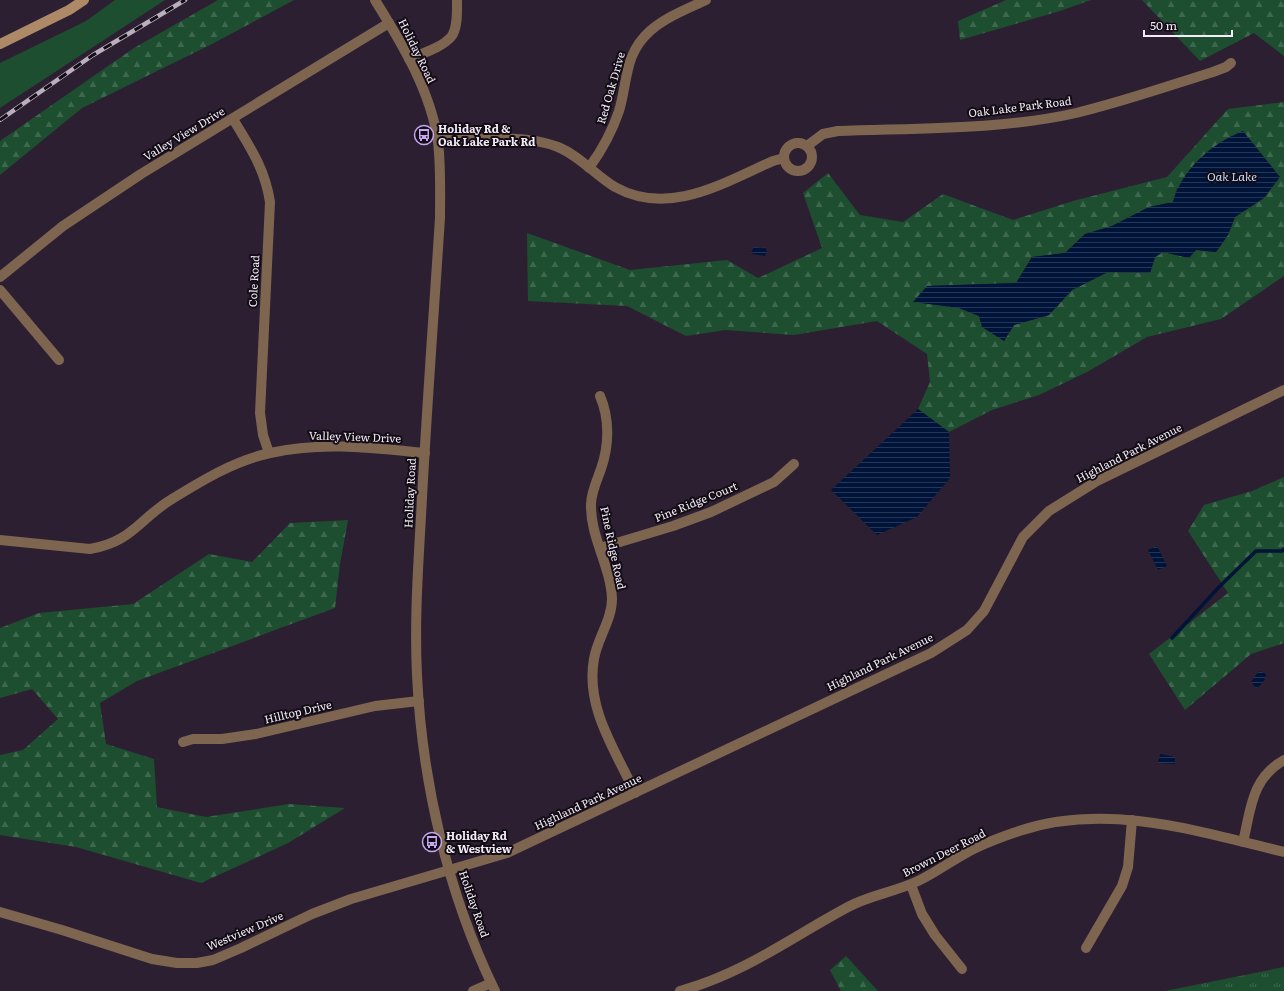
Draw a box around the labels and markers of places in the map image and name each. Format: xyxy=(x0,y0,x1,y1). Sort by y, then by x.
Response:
place label: Holiday Rd & Oak Lake Park Rd xyxy=(438,120,536,149)
bus stop icon: Holiday Rd & Oak Lake Park Rd xyxy=(413,124,435,146)
place label: Holiday Rd & Westview xyxy=(446,827,512,856)
bus stop icon: Holiday Rd & Westview xyxy=(421,831,443,853)

